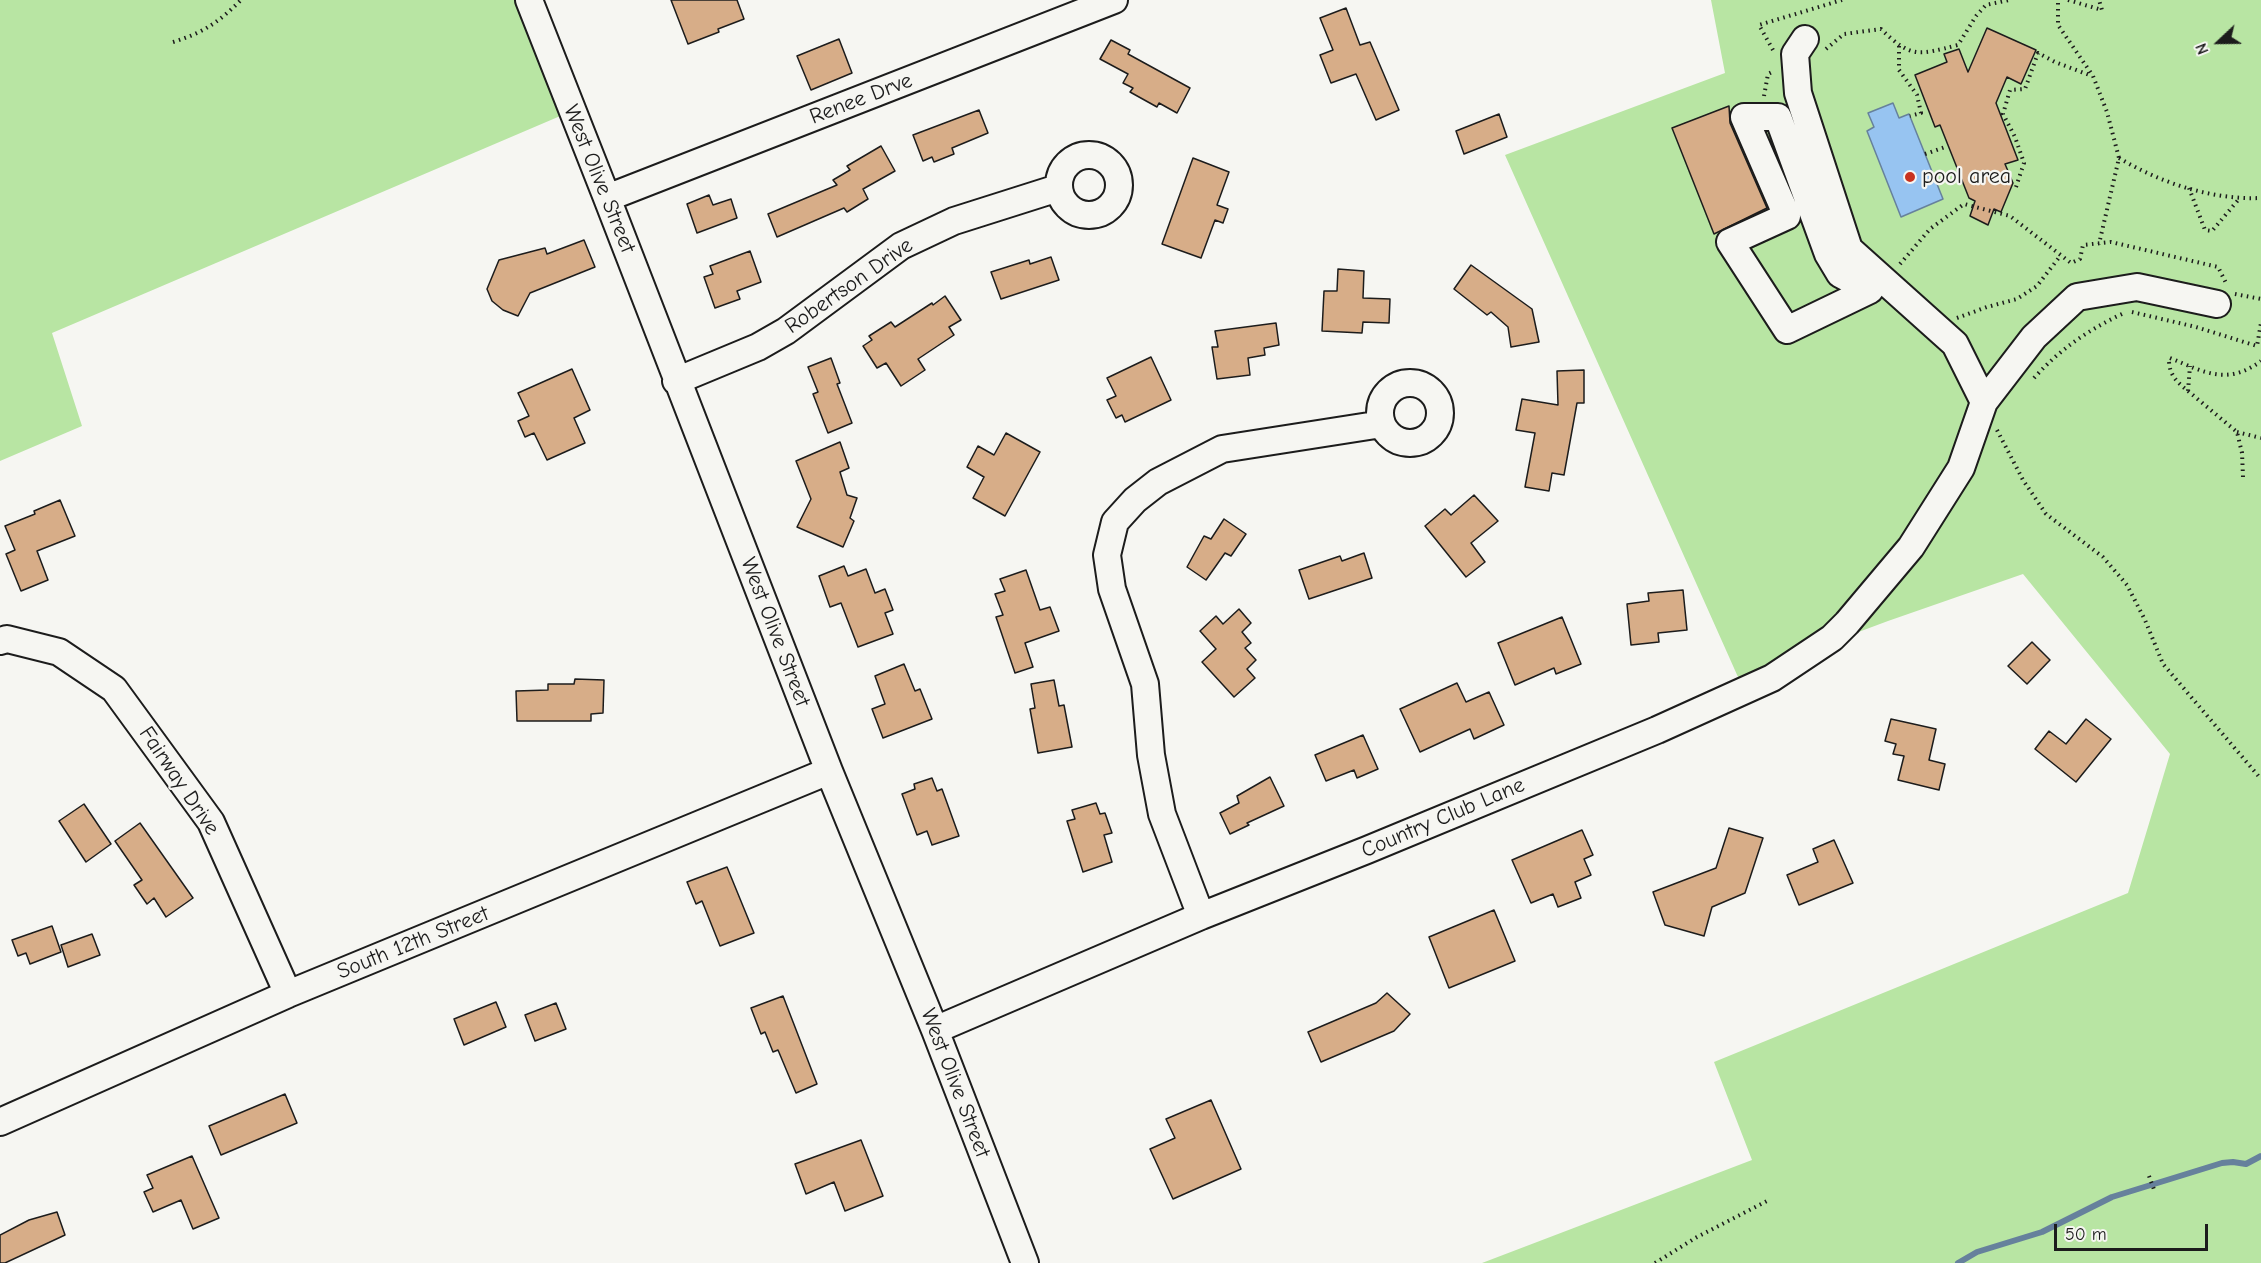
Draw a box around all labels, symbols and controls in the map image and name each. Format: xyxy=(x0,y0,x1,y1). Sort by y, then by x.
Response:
north arrow xyxy=(2189,12,2249,72)
text: N xyxy=(2192,41,2213,57)
street label: Renee Drve xyxy=(806,67,916,131)
street label: West Olive Street xyxy=(557,101,641,257)
place label: pool area xyxy=(1922,164,2011,190)
marker: pool area xyxy=(1903,170,1917,184)
street label: Robertson Drive xyxy=(780,232,918,340)
street label: West Olive Street xyxy=(734,554,816,710)
street label: Fairway Drive xyxy=(133,722,225,840)
street label: Country Club Lane xyxy=(1357,772,1529,864)
street label: South 12th Street xyxy=(333,901,493,985)
street label: West Olive Street xyxy=(914,1005,996,1161)
scale bar xyxy=(2057,1212,2212,1250)
text: 50 m xyxy=(2065,1224,2107,1245)

